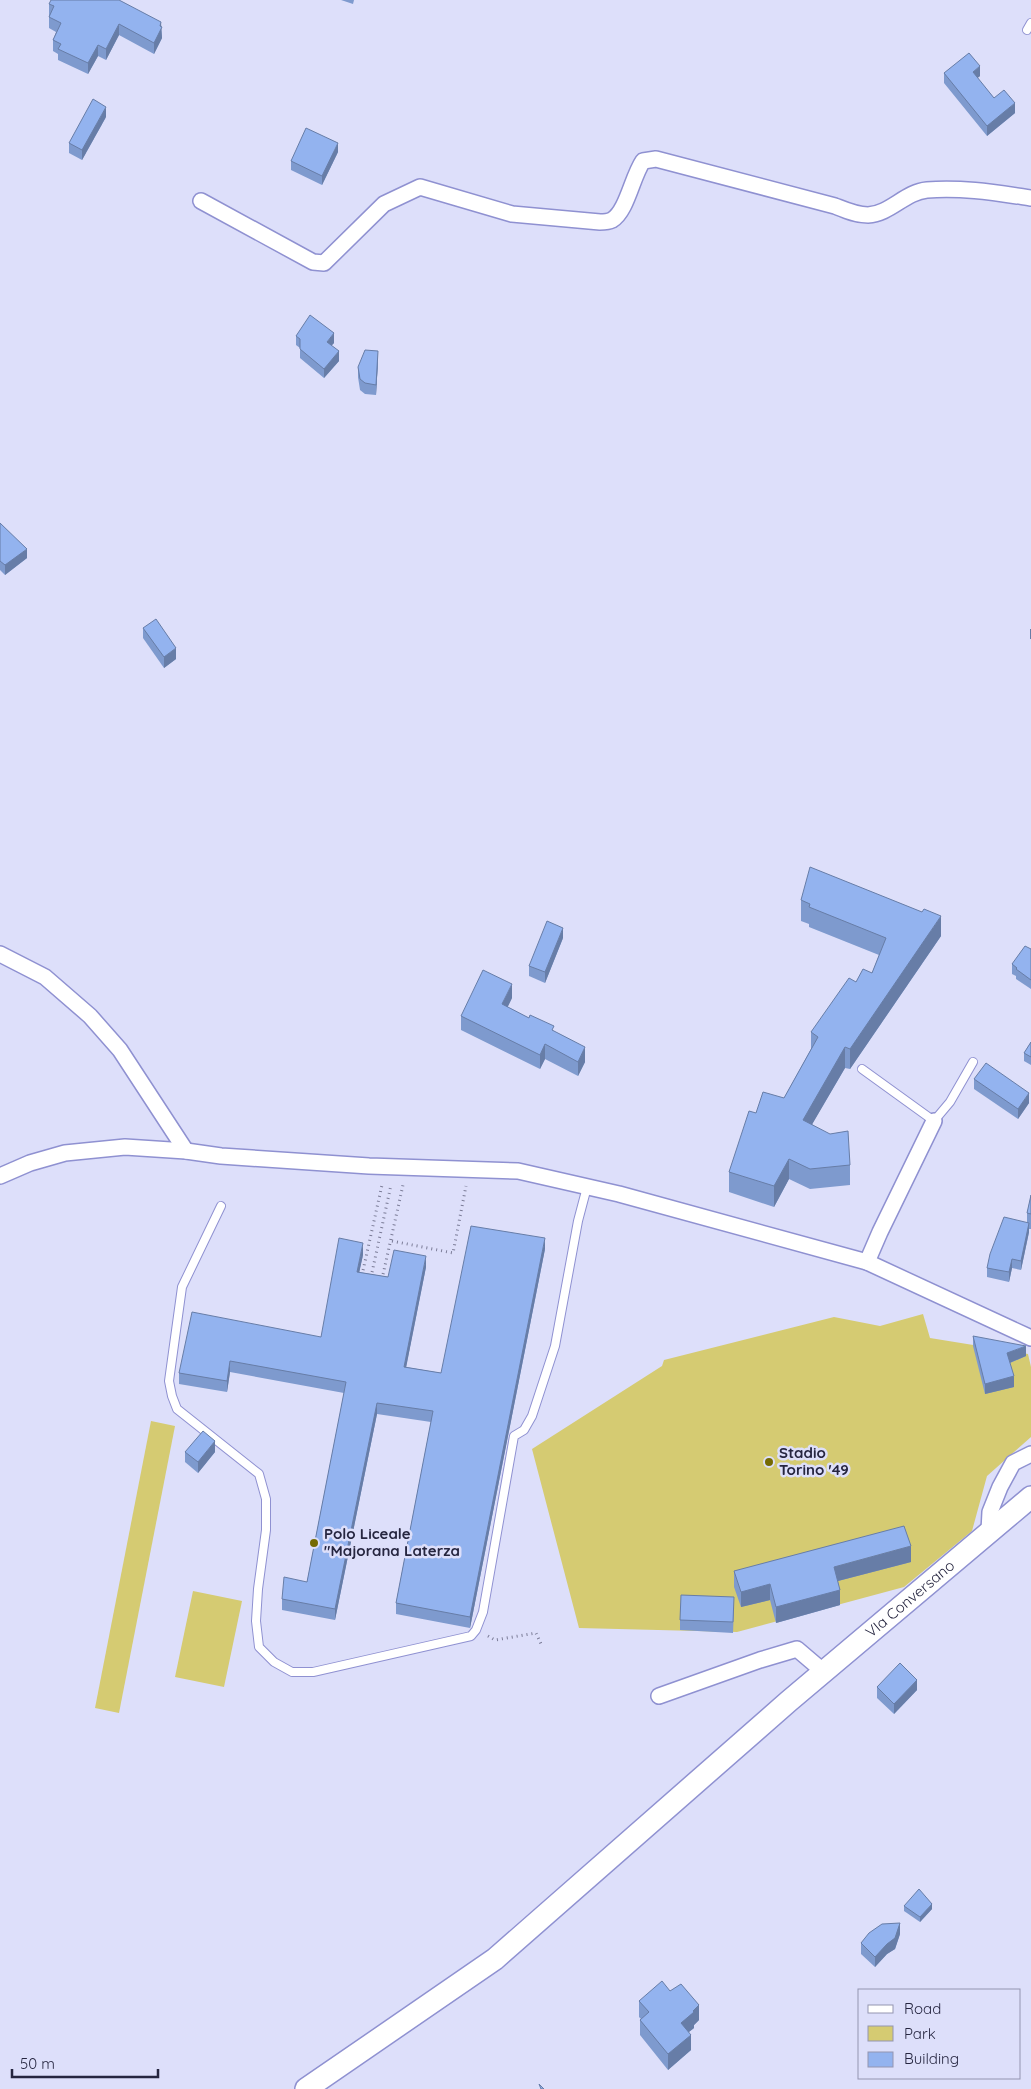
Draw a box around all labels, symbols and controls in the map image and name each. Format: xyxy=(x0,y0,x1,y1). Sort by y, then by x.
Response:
place label: Stadio Torino '49 xyxy=(779,1443,849,1479)
marker: Stadio Torino '49 xyxy=(763,1456,775,1468)
place label: Polo Liceale "Majorana Laterza xyxy=(324,1524,460,1560)
marker: Polo Liceale "Majorana Laterza xyxy=(308,1537,320,1549)
street label: VIa Conversano xyxy=(861,1556,958,1641)
legend xyxy=(858,1989,1021,2079)
text: Road xyxy=(904,1999,941,2018)
text: Park xyxy=(904,2024,936,2043)
scale bar xyxy=(12,2046,159,2078)
text: Building xyxy=(904,2049,959,2068)
text: 50 m xyxy=(20,2054,55,2073)

